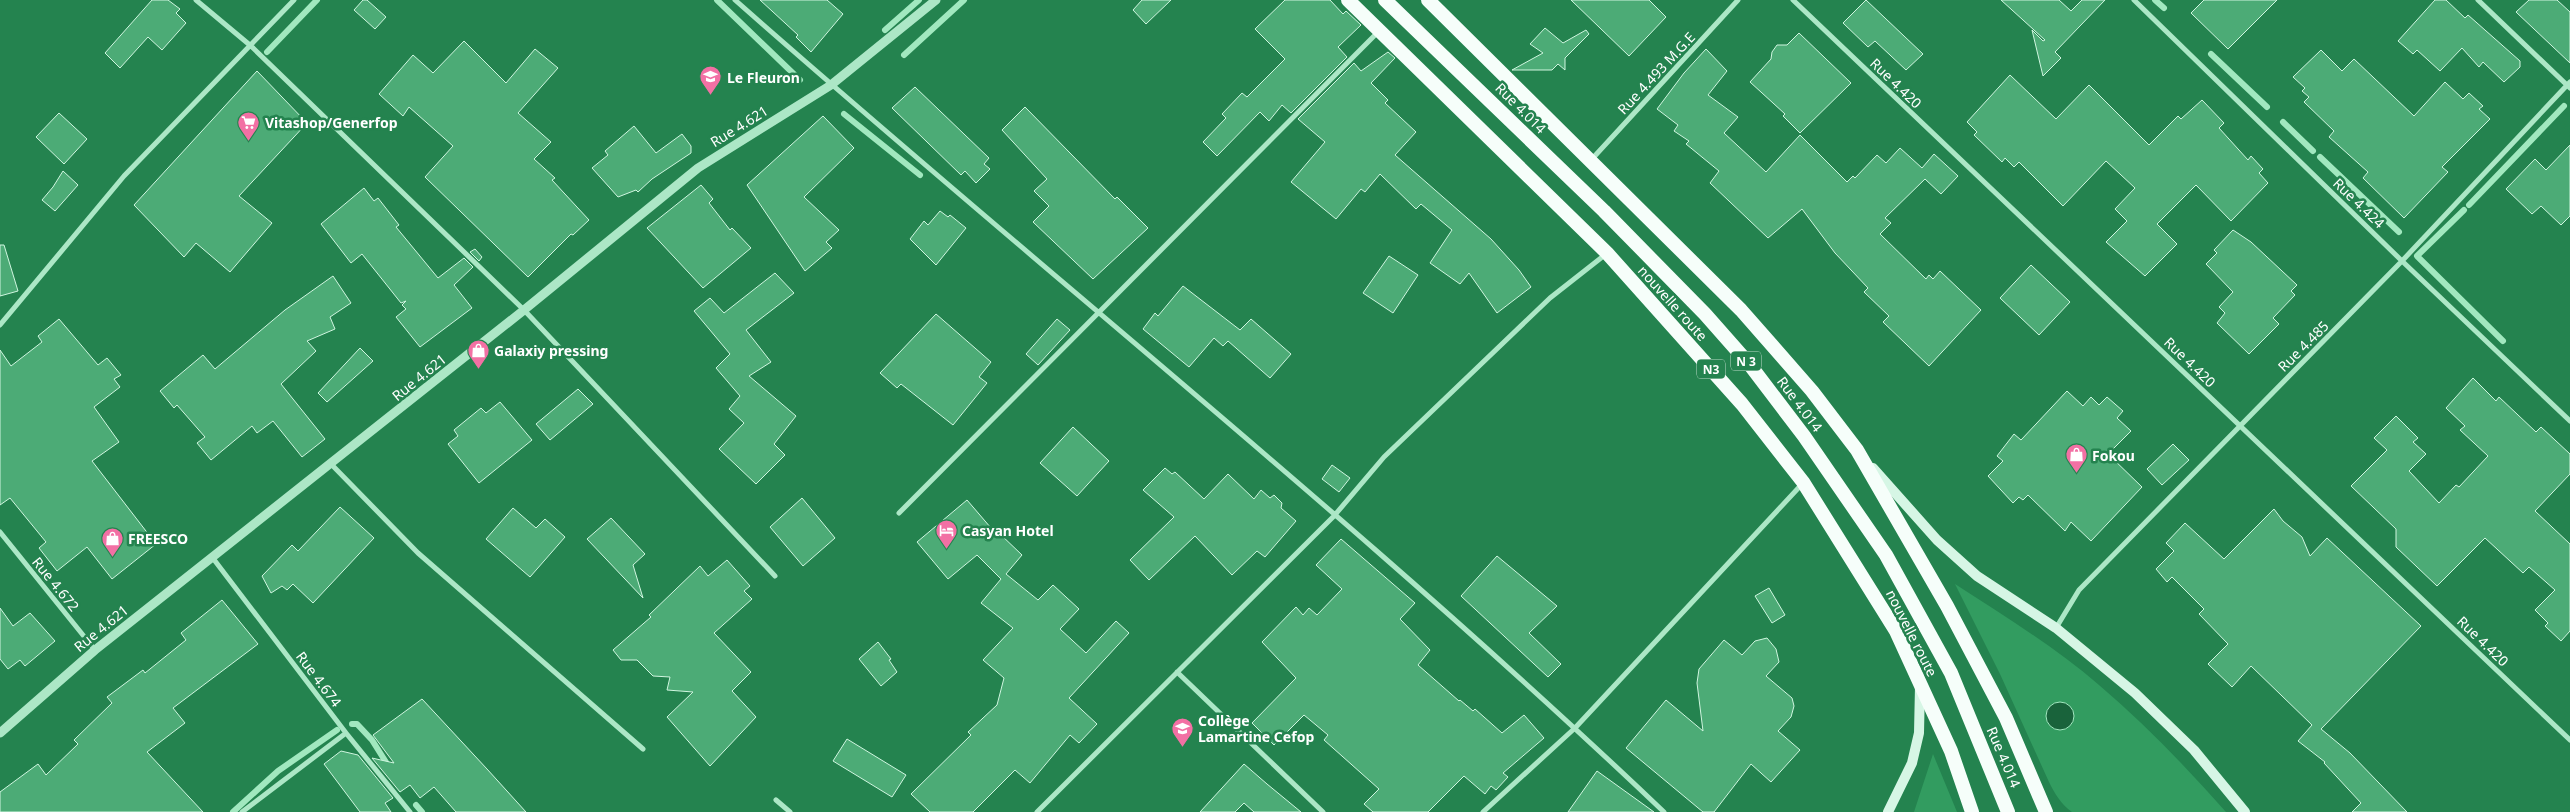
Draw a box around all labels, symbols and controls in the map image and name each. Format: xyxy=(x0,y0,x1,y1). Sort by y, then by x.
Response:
street label: Rue 4.493 M.G.E xyxy=(1613,28,1699,118)
street label: Rue 4.420 xyxy=(1866,54,1926,112)
school or university icon: Le Fleuron xyxy=(699,65,723,96)
place label: Le Fleuron xyxy=(727,68,800,87)
street label: Rue 4.014 xyxy=(1491,78,1551,138)
street label: Rue 4.621 xyxy=(707,101,771,151)
supermarket icon: Vitashop/Generfop xyxy=(237,110,261,141)
place label: Vitashop/Generfop xyxy=(265,113,398,132)
street label: Rue 4.424 xyxy=(2329,174,2389,232)
street label: nouvelle route xyxy=(1634,261,1712,345)
street label: Rue 4.485 xyxy=(2273,316,2333,376)
street label: Rue 4.420 xyxy=(2160,333,2220,391)
shop icon: Galaxiy pressing xyxy=(466,338,490,369)
place label: Galaxiy pressing xyxy=(494,341,608,360)
street label: Rue 4.621 xyxy=(388,349,450,405)
road number: N 3 xyxy=(1731,352,1761,371)
road number: N3 xyxy=(1697,359,1725,378)
street label: Rue 4.014 xyxy=(1773,372,1827,436)
shop icon: Fokou xyxy=(2064,443,2088,474)
place label: Fokou xyxy=(2092,446,2135,465)
hotel icon: Casyan Hotel xyxy=(934,518,958,549)
place label: Casyan Hotel xyxy=(962,521,1054,540)
shop icon: FREESCO xyxy=(100,526,124,557)
place label: FREESCO xyxy=(128,529,188,548)
street label: Rue 4.672 xyxy=(28,553,84,615)
street label: nouvelle route xyxy=(1882,586,1942,680)
street label: Rue 4.621 xyxy=(70,600,132,656)
street label: Rue 4.420 xyxy=(2453,612,2513,670)
street label: Rue 4.674 xyxy=(292,647,346,711)
place label: Collège Lamartine Cefop xyxy=(1198,711,1314,746)
school or university icon: Collège Lamartine Cefop xyxy=(1170,716,1194,747)
street label: Rue 4.014 xyxy=(1983,724,2025,790)

